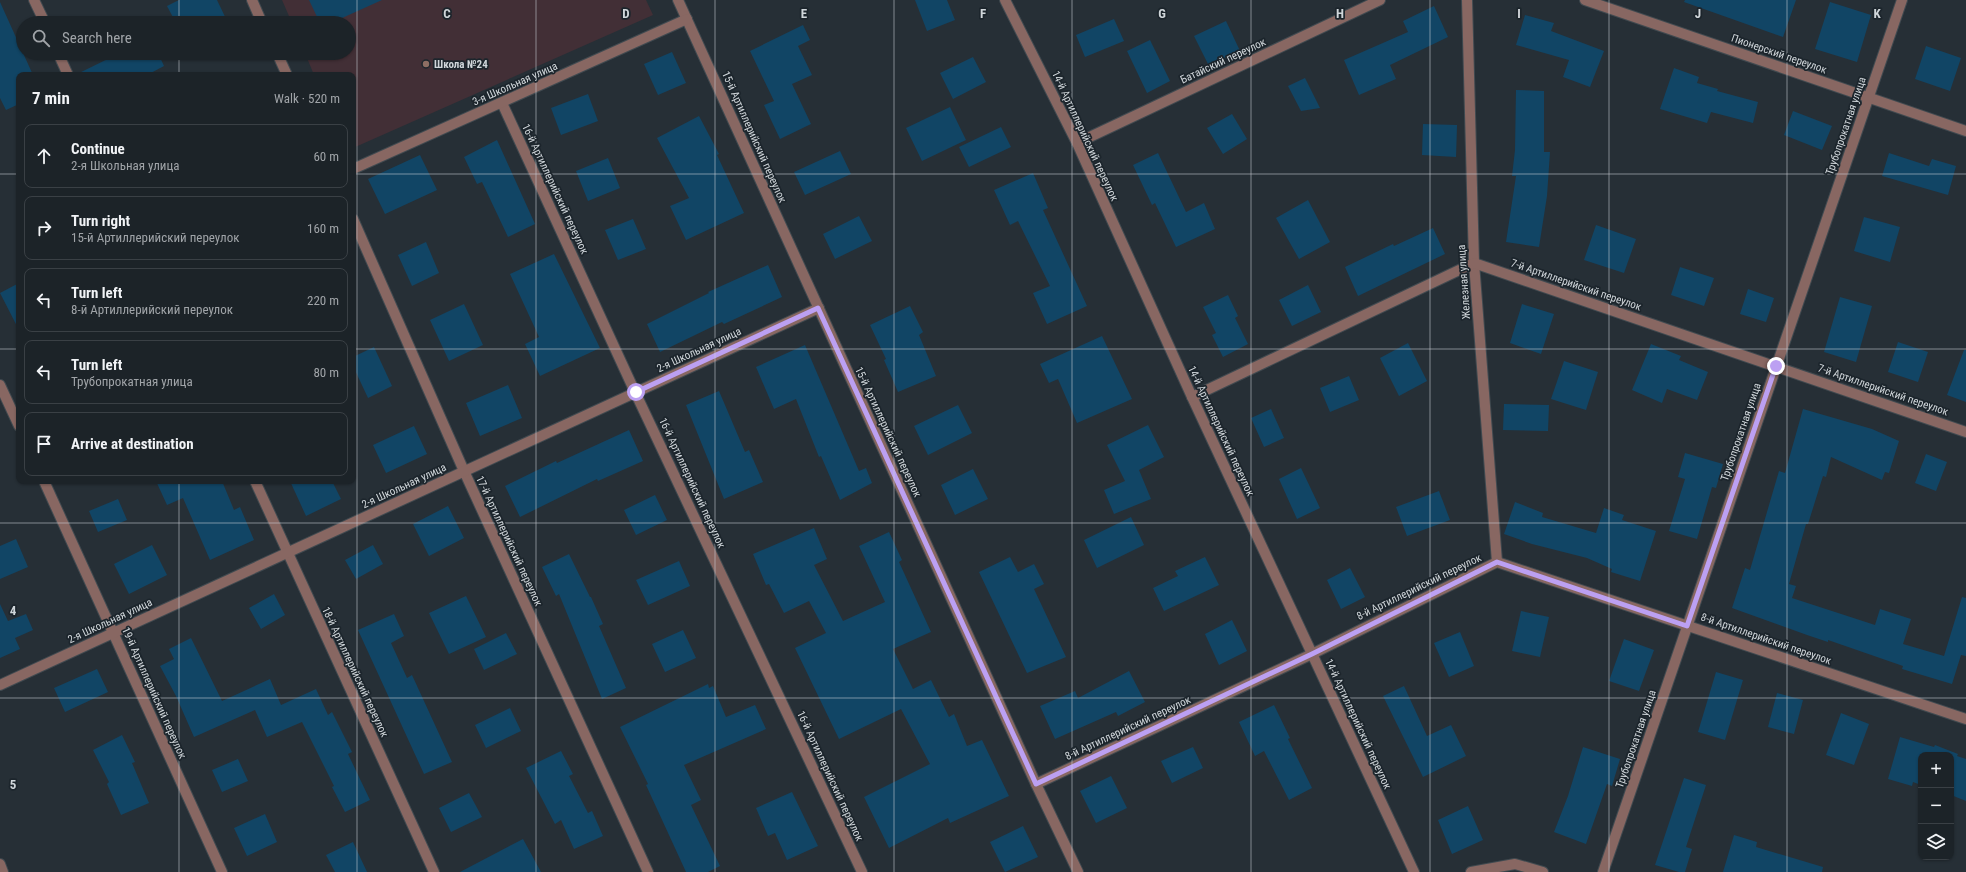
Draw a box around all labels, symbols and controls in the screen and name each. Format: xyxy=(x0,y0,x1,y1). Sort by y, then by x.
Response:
text: C xyxy=(443,6,451,21)
text: D xyxy=(622,6,630,21)
text: E xyxy=(801,6,808,21)
text: F xyxy=(980,6,986,21)
text: G xyxy=(1158,6,1166,21)
text: H xyxy=(1336,6,1344,21)
text: I xyxy=(1517,6,1521,21)
text: J xyxy=(1695,6,1701,21)
text: K xyxy=(1873,6,1881,21)
search box xyxy=(16,16,356,60)
icon: search xyxy=(30,27,52,49)
text: Search here xyxy=(62,29,132,47)
street label: Пионерский переулок xyxy=(1729,32,1829,77)
street label: Батайский переулок xyxy=(1178,35,1268,87)
place label: Школа №24 xyxy=(434,58,488,71)
marker: Школа №24 xyxy=(421,59,431,69)
street label: 3-я Школьная улица xyxy=(470,59,560,109)
street label: 15-й Артиллерийский переулок xyxy=(719,69,789,205)
street label: 14-й Артиллерийский переулок xyxy=(1049,69,1121,204)
street label: Трубопрокатная улица xyxy=(1823,75,1869,177)
text: 7 min xyxy=(32,88,70,108)
text: Walk · 520 m xyxy=(274,91,340,106)
street label: 16-й Артиллерийский переулок xyxy=(519,122,591,257)
text: Continue xyxy=(71,140,125,158)
icon: ahead xyxy=(33,145,55,167)
text: 60 m xyxy=(313,149,339,164)
text: 2-я Школьная улица xyxy=(71,158,179,173)
text: Turn right xyxy=(71,212,130,230)
icon: right xyxy=(33,217,55,239)
text: 160 m xyxy=(307,221,339,236)
text: 15-й Артиллерийский переулок xyxy=(71,230,239,245)
street label: Железная улица xyxy=(1455,244,1473,320)
street label: 7-й Артиллерийский переулок xyxy=(1509,257,1644,314)
text: Turn left xyxy=(71,284,122,302)
icon: left xyxy=(33,289,55,311)
text: 220 m xyxy=(307,293,339,308)
text: 8-й Артиллерийский переулок xyxy=(71,302,233,317)
street label: 2-я Школьная улица xyxy=(655,325,743,375)
text: Turn left xyxy=(71,356,122,374)
route end xyxy=(1767,357,1785,375)
icon: left xyxy=(33,361,55,383)
street label: 7-й Артиллерийский переулок xyxy=(1816,362,1951,419)
street label: 14-й Артиллерийский переулок xyxy=(1185,364,1257,499)
text: 80 m xyxy=(313,365,339,380)
street label: 15-й Артиллерийский переулок xyxy=(852,365,924,500)
text: Трубопрокатная улица xyxy=(71,374,193,389)
street label: Трубопрокатная улица xyxy=(1718,381,1764,483)
route start xyxy=(627,383,645,401)
street label: 16-й Артиллерийский переулок xyxy=(656,416,728,551)
icon: arrive xyxy=(33,433,55,455)
text: Arrive at destination xyxy=(71,435,194,453)
street label: 2-я Школьная улица xyxy=(360,461,448,511)
street label: 17-й Артиллерийский переулок xyxy=(473,474,545,609)
street label: 8-й Артиллерийский переулок xyxy=(1355,551,1484,623)
street label: 2-я Школьная улица xyxy=(66,596,154,646)
text: 4 xyxy=(10,603,17,618)
street label: 18-й Артиллерийский переулок xyxy=(319,605,391,740)
street label: 8-й Артиллерийский переулок xyxy=(1699,611,1834,668)
street label: 19-й Артиллерийский переулок xyxy=(119,625,189,761)
street label: 14-й Артиллерийский переулок xyxy=(1322,657,1394,792)
street label: Трубопрокатная улица xyxy=(1613,688,1659,790)
street label: 8-й Артиллерийский переулок xyxy=(1063,693,1194,763)
street label: 16-й Артиллерийский переулок xyxy=(794,709,866,844)
map controls xyxy=(1918,752,1954,860)
button: + xyxy=(1918,752,1954,788)
text: 5 xyxy=(10,777,17,792)
button: − xyxy=(1918,788,1954,824)
button: layers xyxy=(1918,824,1954,860)

